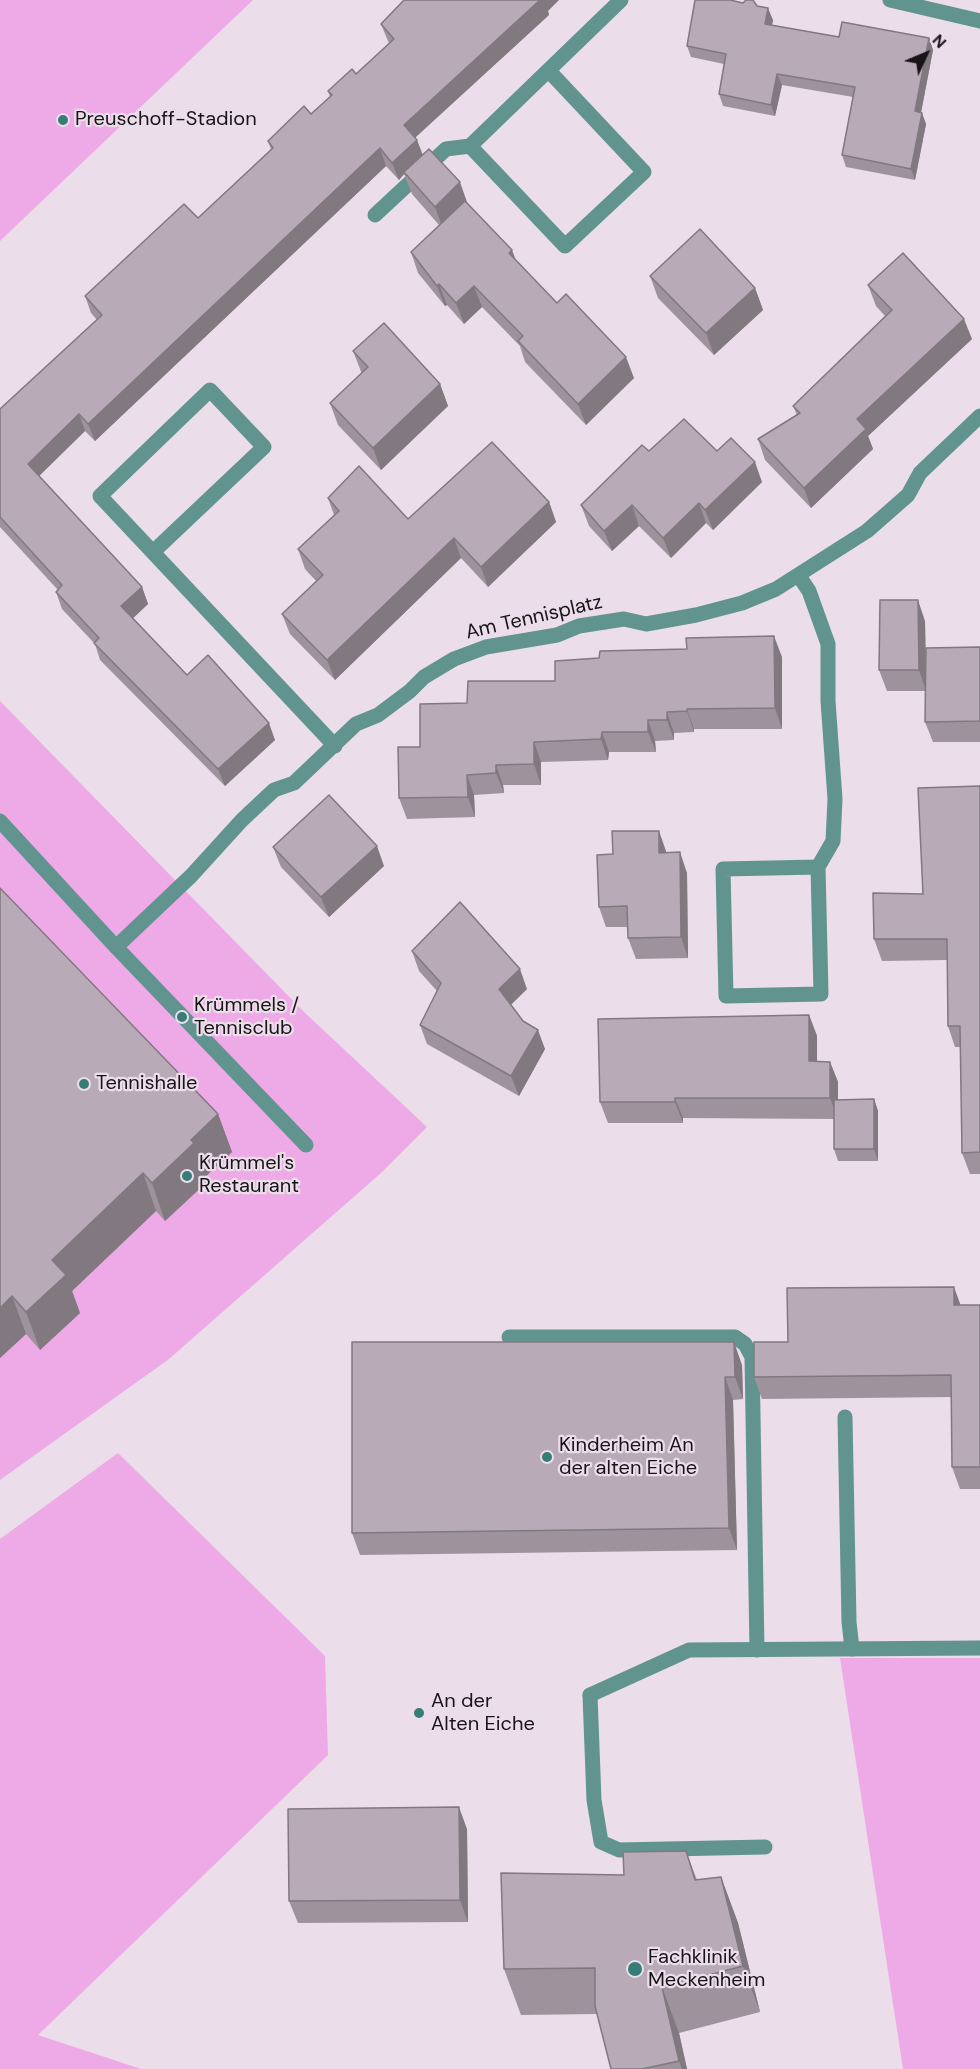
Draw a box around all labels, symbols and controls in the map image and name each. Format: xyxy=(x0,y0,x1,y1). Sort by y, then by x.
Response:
north arrow xyxy=(896,24,956,84)
text: N xyxy=(928,30,951,53)
place label: Preuschoff-Stadion xyxy=(75,108,257,132)
marker: Preuschoff-Stadion xyxy=(56,113,70,127)
street label: Am Tennisplatz xyxy=(463,591,605,645)
place label: Krümmels / Tennisclub xyxy=(194,994,299,1041)
marker: Krümmels / Tennisclub xyxy=(175,1010,189,1024)
place label: Tennishalle xyxy=(96,1072,197,1096)
marker: Tennishalle xyxy=(77,1077,91,1091)
place label: Krümmel's Restaurant xyxy=(199,1152,299,1199)
marker: Krümmel's Restaurant xyxy=(180,1169,194,1183)
place label: Kinderheim An der alten Eiche xyxy=(559,1434,697,1481)
marker: Kinderheim An der alten Eiche xyxy=(540,1450,554,1464)
place label: An der Alten Eiche xyxy=(431,1690,535,1737)
marker: An der Alten Eiche xyxy=(412,1706,426,1720)
place label: Fachklinik Meckenheim xyxy=(648,1946,765,1993)
marker: Fachklinik Meckenheim xyxy=(626,1960,644,1978)

